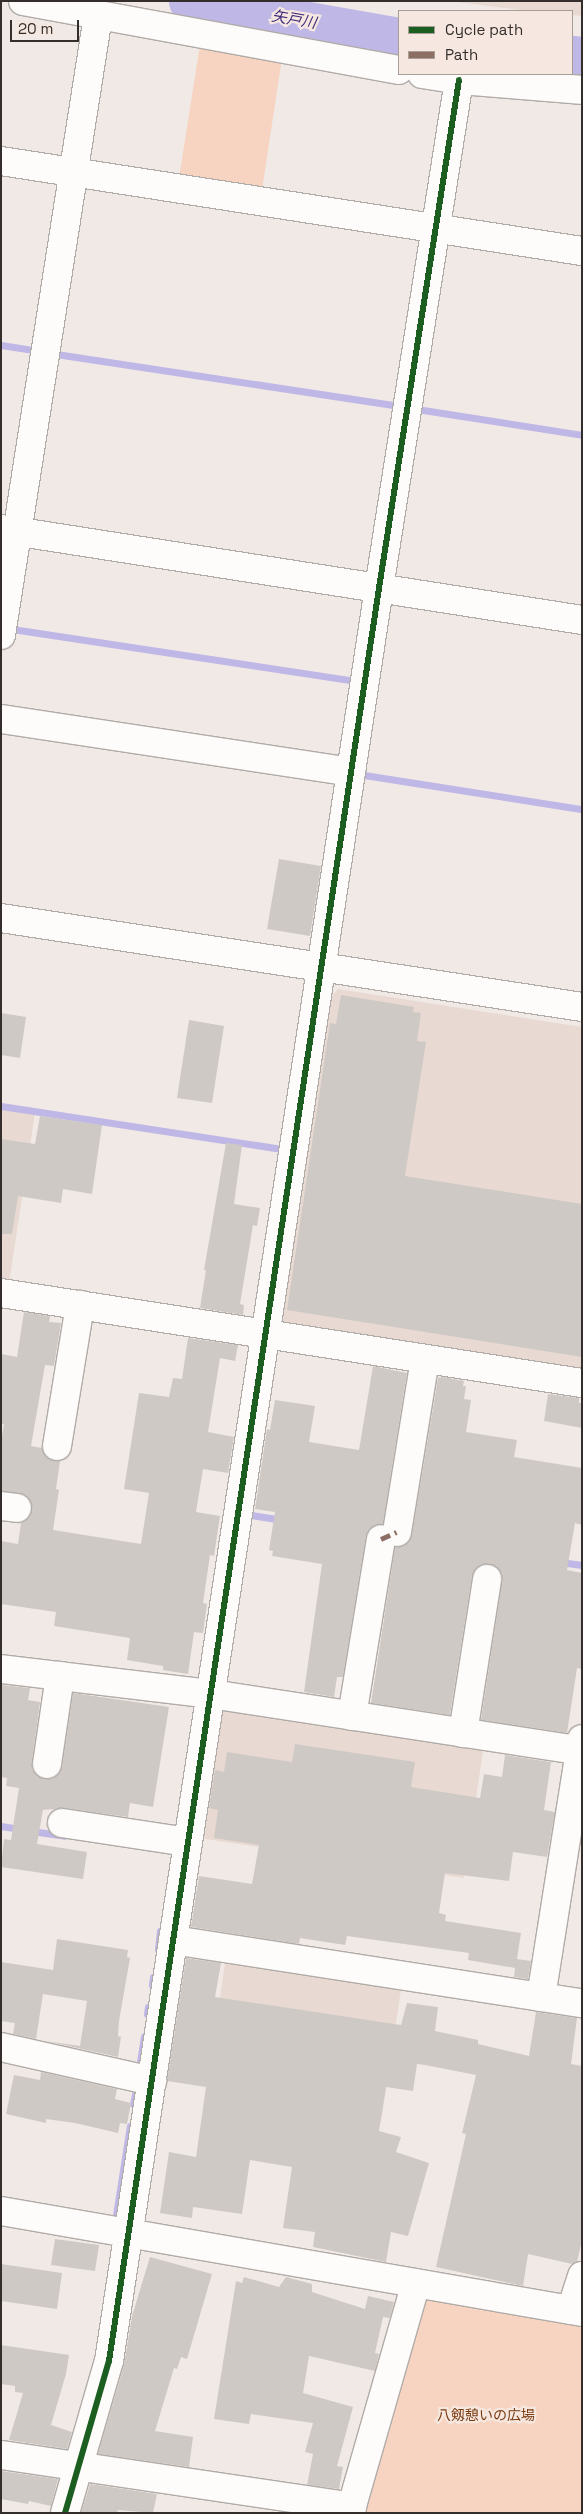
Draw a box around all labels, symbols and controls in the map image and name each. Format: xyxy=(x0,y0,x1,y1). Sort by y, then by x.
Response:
water label: 矢戸川 xyxy=(270,6,318,32)
scale bar xyxy=(12,10,81,42)
legend xyxy=(398,10,573,75)
text: 20 m xyxy=(18,19,53,38)
text: Cycle path xyxy=(445,20,523,39)
text: Path xyxy=(445,45,478,64)
park label: 八剱憩いの広場 xyxy=(437,2407,535,2423)

